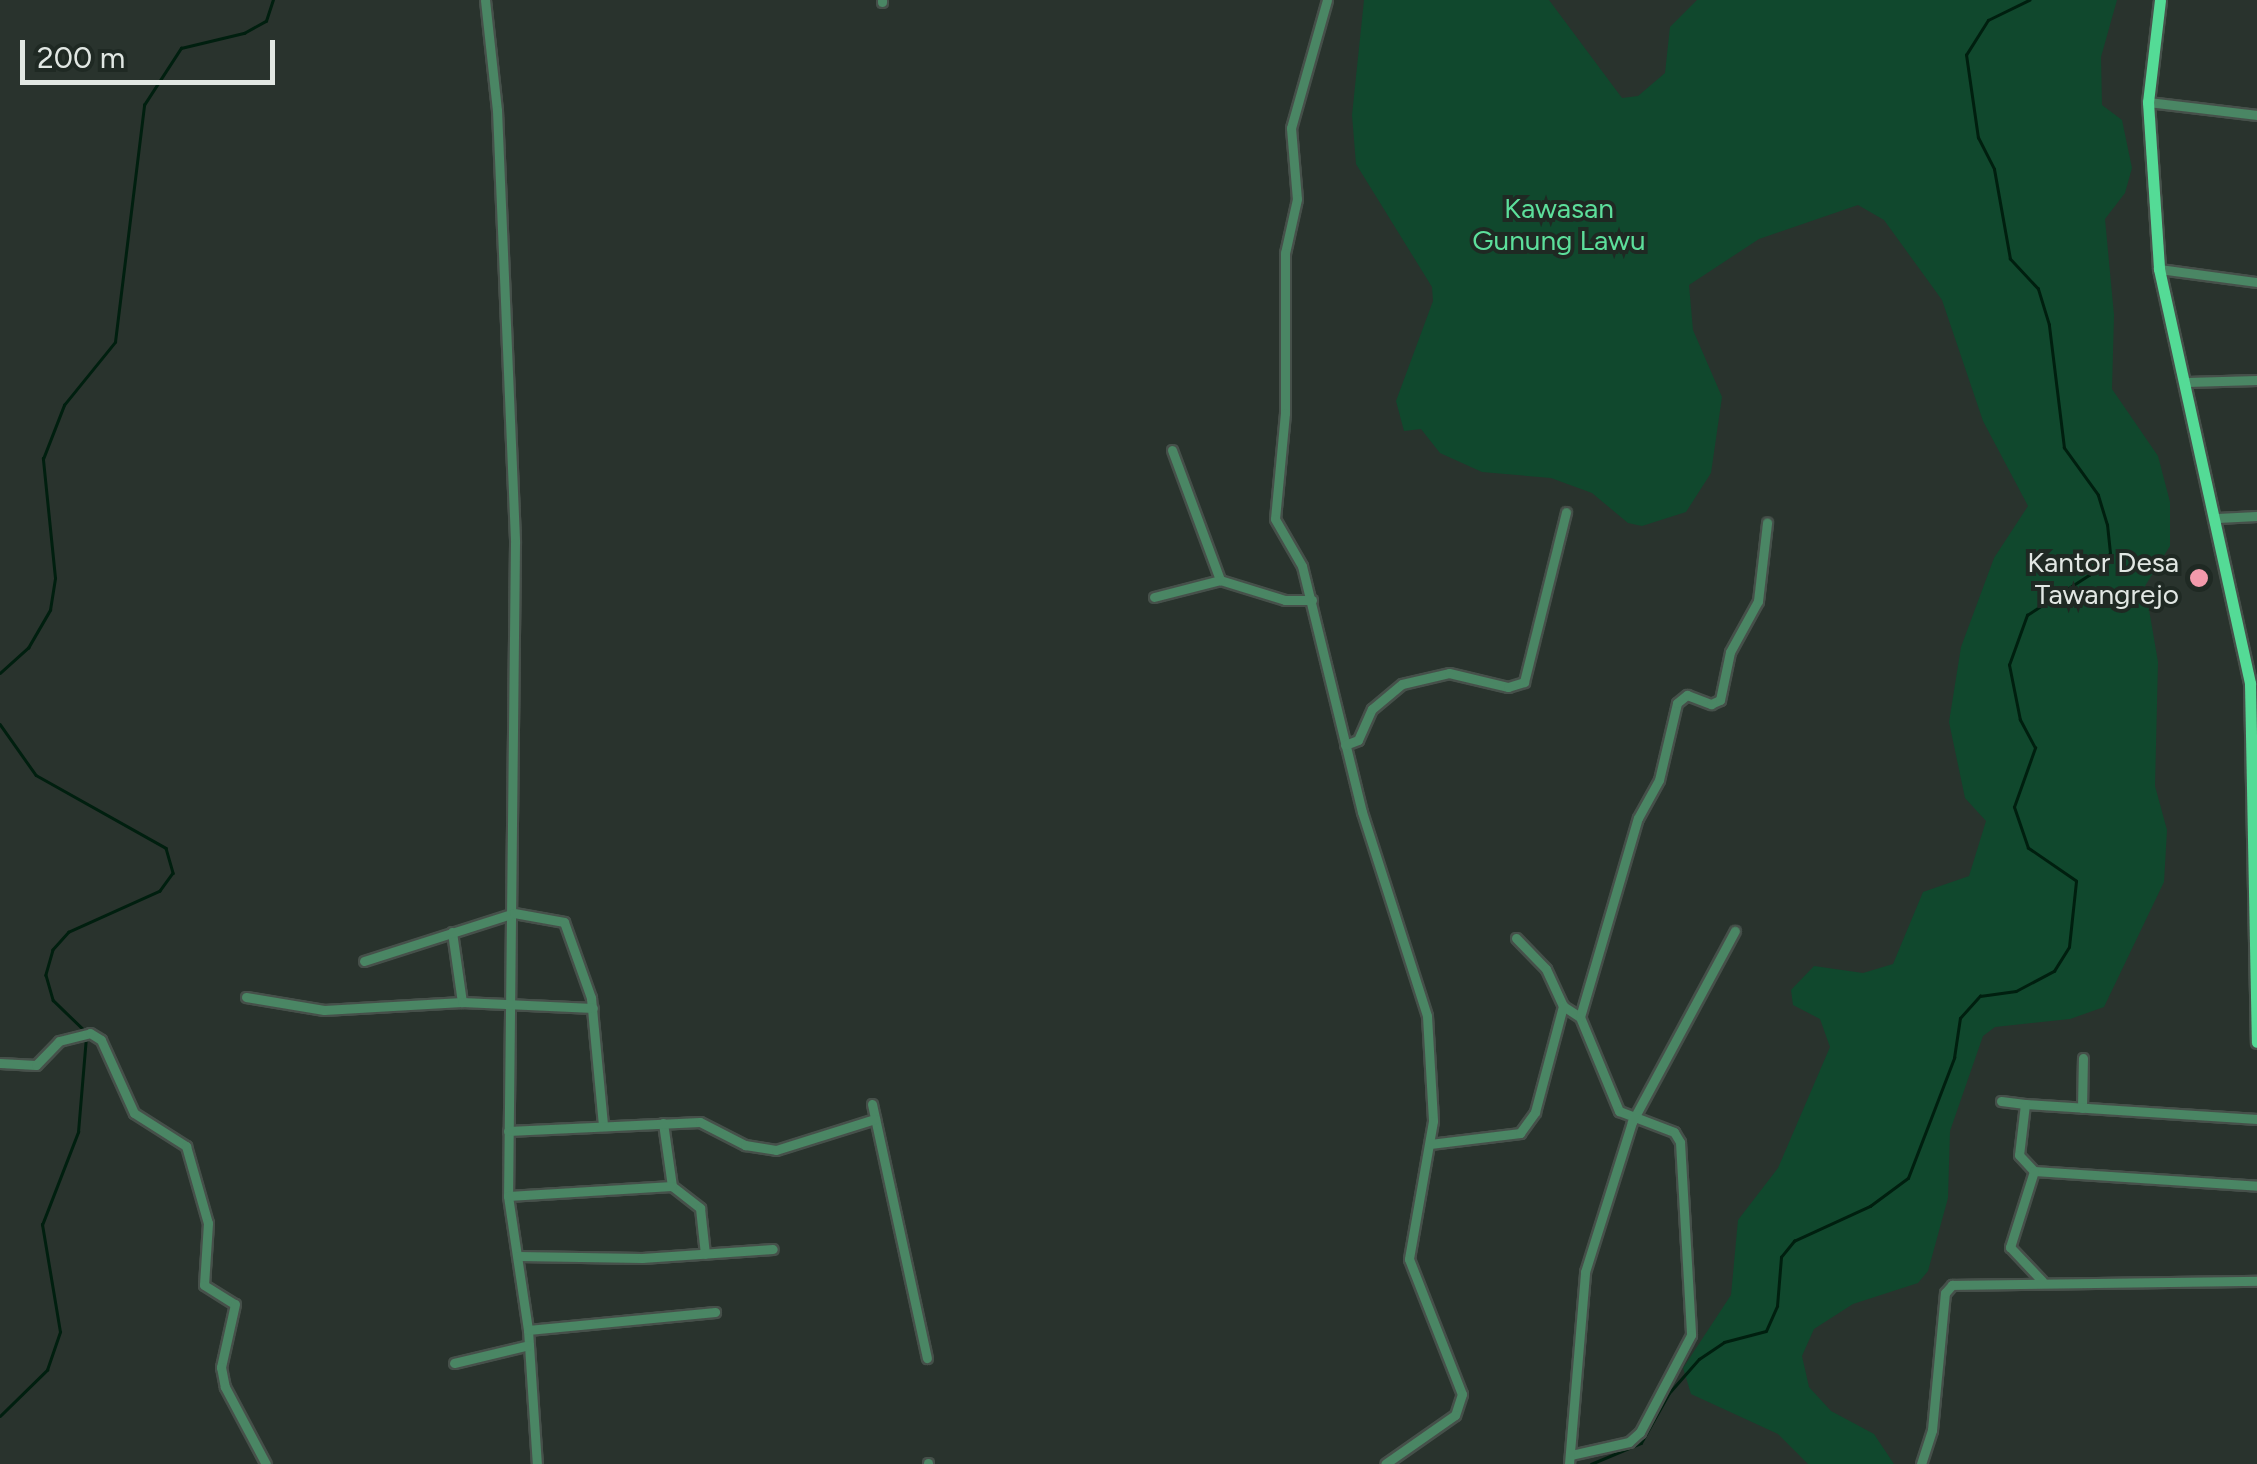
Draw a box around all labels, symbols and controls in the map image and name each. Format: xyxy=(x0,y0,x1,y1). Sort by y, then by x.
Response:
scale bar xyxy=(25,20,280,82)
text: 200 m xyxy=(37,39,125,76)
park label: Kawasan Gunung Lawu xyxy=(1472,191,1646,257)
place label: Kantor Desa Tawangrejo xyxy=(2027,545,2179,611)
marker: Kantor Desa Tawangrejo xyxy=(2188,567,2210,589)

